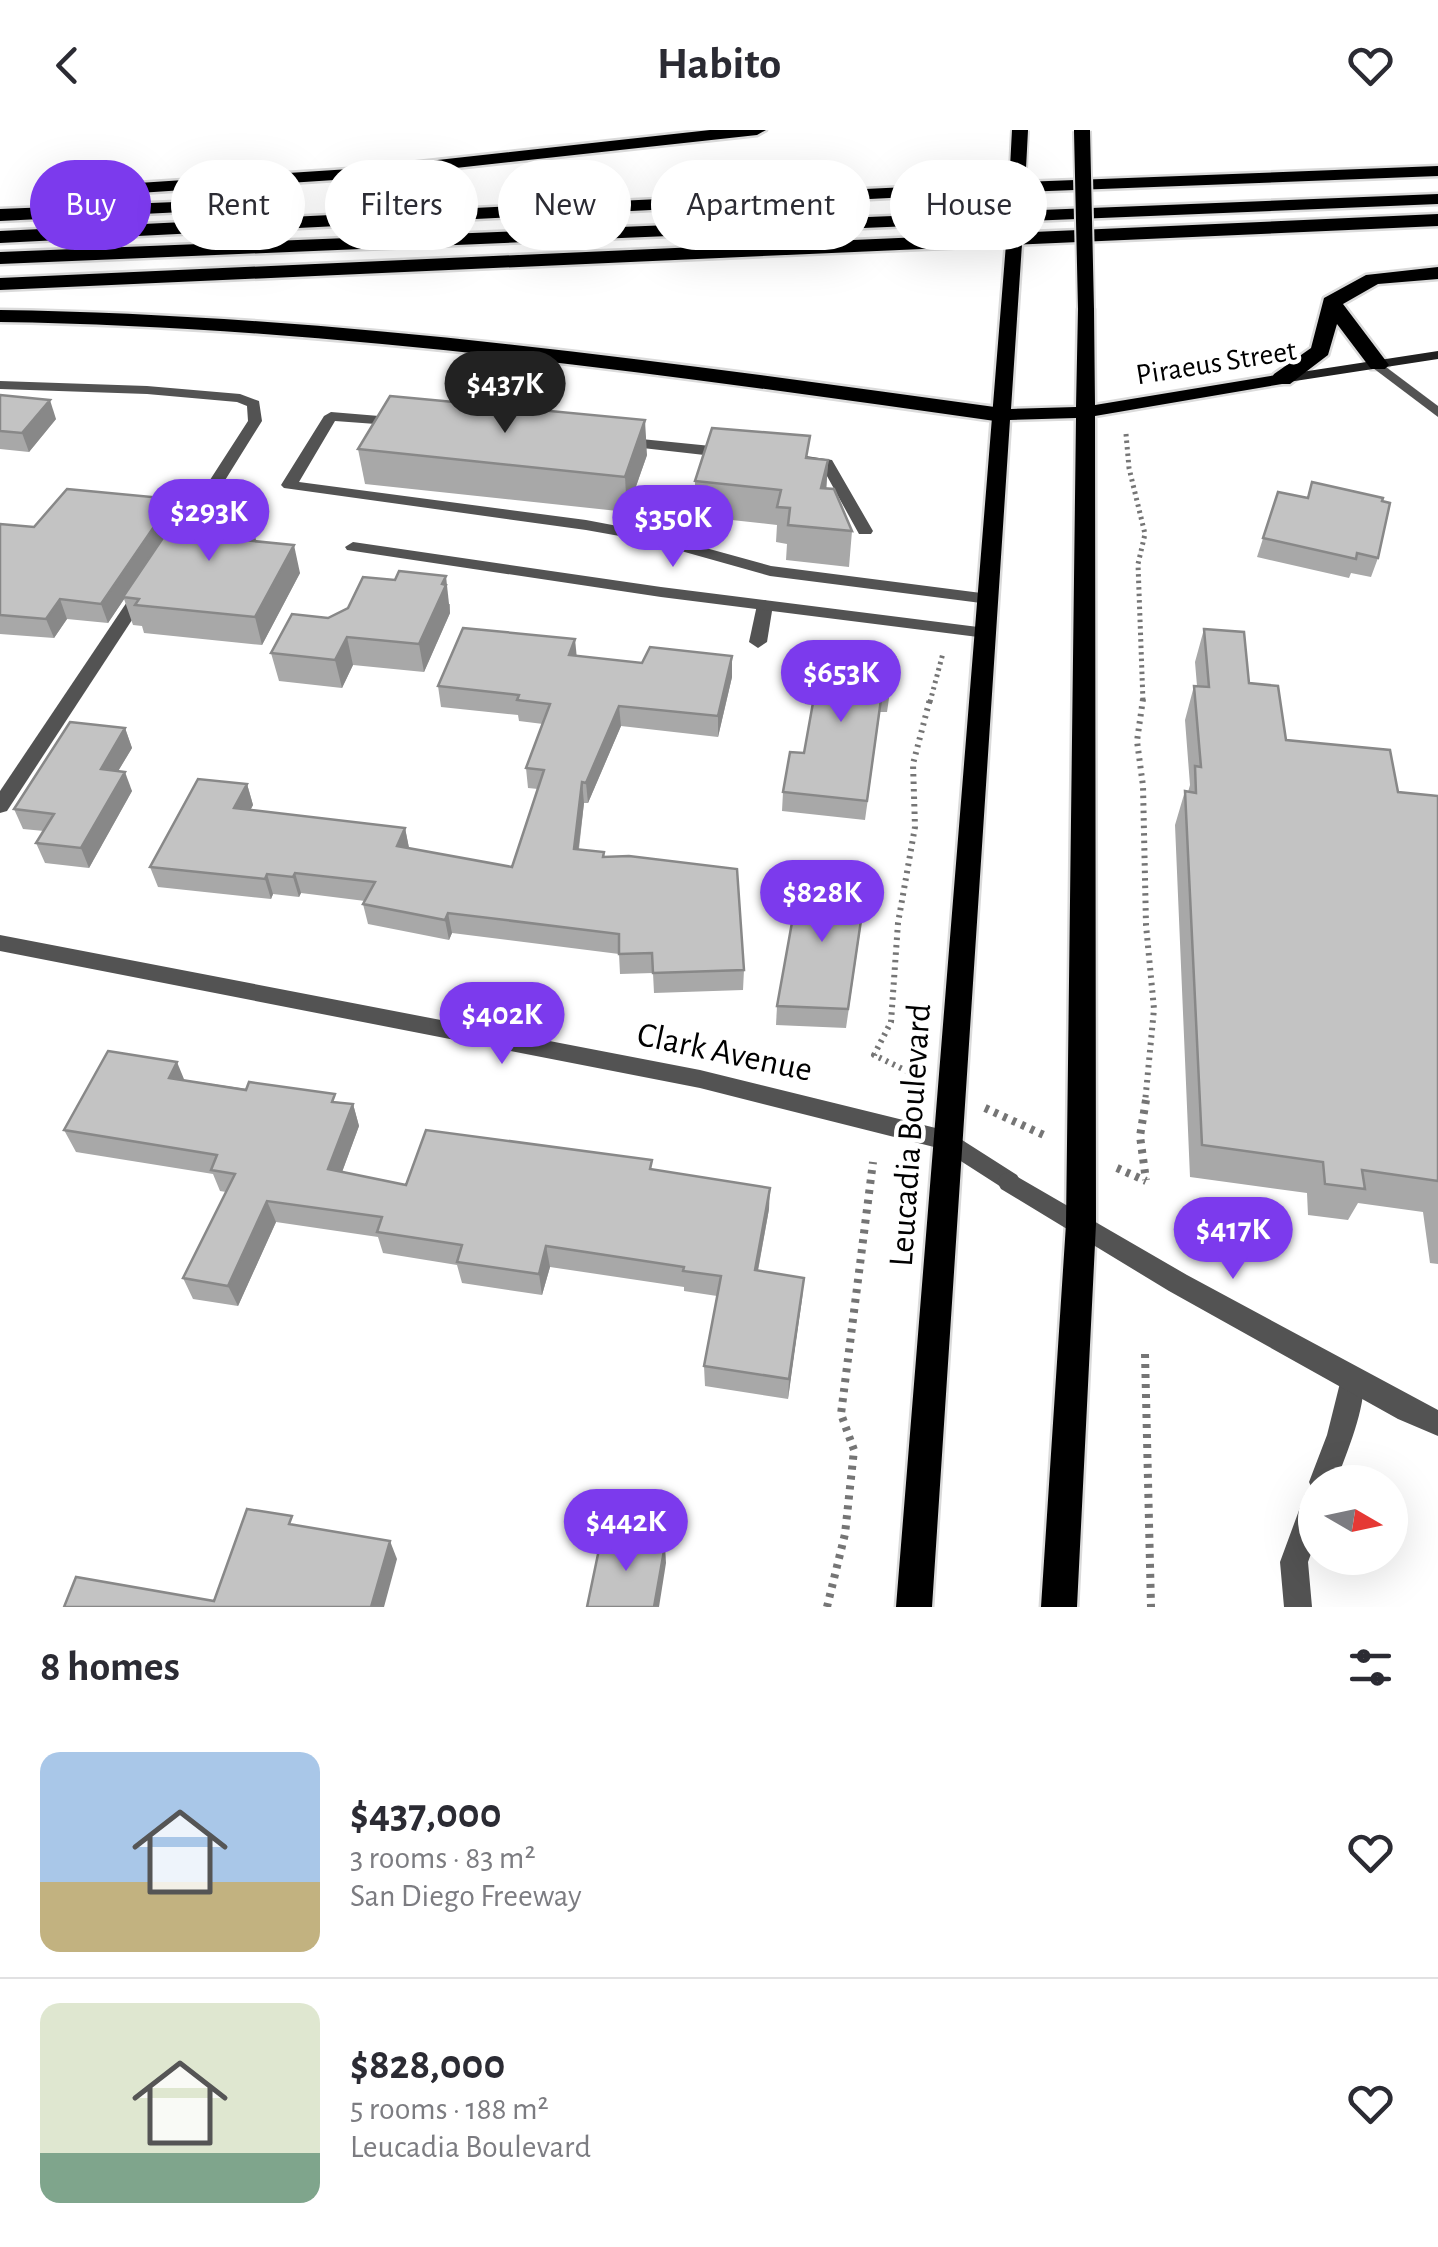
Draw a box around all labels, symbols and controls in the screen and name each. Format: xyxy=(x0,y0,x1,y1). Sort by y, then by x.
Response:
icon: back xyxy=(40,38,95,93)
icon: heart xyxy=(1343,38,1398,93)
text: Habito xyxy=(657,42,781,87)
chip: Buy xyxy=(30,160,151,250)
chip: Rent xyxy=(171,160,305,250)
chip: Filters xyxy=(325,160,478,250)
chip: New xyxy=(498,160,631,250)
chip: Apartment xyxy=(651,160,870,250)
chip: House xyxy=(890,160,1047,250)
street label: Piraeus Street xyxy=(1134,335,1299,390)
pin: $437K xyxy=(435,351,575,436)
text: $437K xyxy=(467,367,543,399)
pin: $293K xyxy=(139,479,279,564)
pin: $350K xyxy=(603,485,743,570)
text: $293K xyxy=(170,495,248,527)
text: $350K xyxy=(634,501,712,533)
pin: $653K xyxy=(771,640,911,725)
text: $653K xyxy=(803,656,879,688)
pin: $828K xyxy=(752,860,892,945)
text: $828K xyxy=(782,876,862,908)
pin: $402K xyxy=(432,982,572,1067)
text: $402K xyxy=(462,998,542,1030)
street label: Leucadia Boulevard xyxy=(884,1002,937,1268)
street label: Clark Avenue xyxy=(634,1017,815,1088)
pin: $417K xyxy=(1163,1197,1303,1282)
text: $417K xyxy=(1196,1213,1270,1245)
north arrow xyxy=(1298,1465,1408,1575)
map controls xyxy=(1298,1465,1408,1575)
pin: $442K xyxy=(556,1489,696,1574)
text: $442K xyxy=(586,1505,666,1537)
icon: filters xyxy=(1343,1640,1398,1695)
text: 8 homes xyxy=(40,1646,180,1688)
icon: home xyxy=(120,1792,240,1912)
text: $437,000 xyxy=(350,1793,502,1835)
icon: heart xyxy=(1343,1825,1398,1880)
text: 3 rooms · 83 m² xyxy=(350,1842,536,1874)
text: San Diego Freeway xyxy=(350,1880,582,1912)
icon: home xyxy=(120,2043,240,2163)
text: $828,000 xyxy=(350,2044,505,2086)
icon: heart xyxy=(1343,2076,1398,2131)
text: 5 rooms · 188 m² xyxy=(350,2093,549,2125)
text: Leucadia Boulevard xyxy=(350,2131,591,2163)

